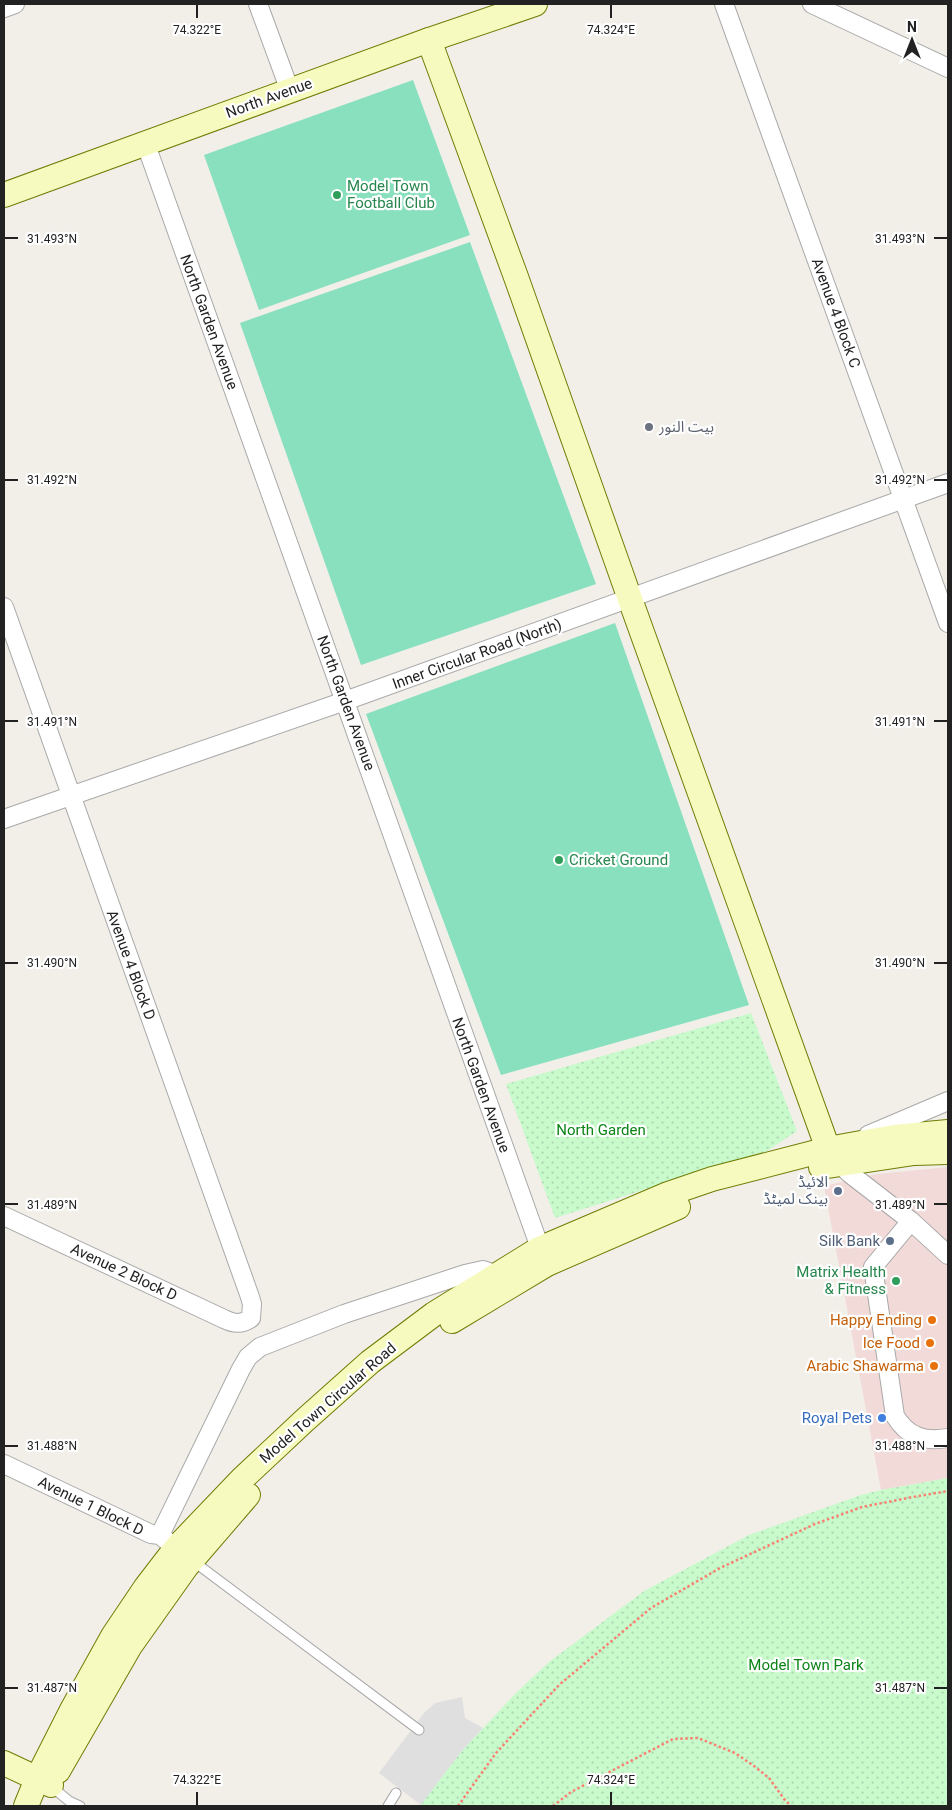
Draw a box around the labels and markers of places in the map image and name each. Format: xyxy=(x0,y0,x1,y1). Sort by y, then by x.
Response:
place label: Model Town Football Club xyxy=(347,177,435,212)
marker: Model Town Football Club xyxy=(331,189,343,201)
place label: بیت النور xyxy=(658,418,714,436)
marker: بیت النور xyxy=(643,421,655,433)
place label: Cricket Ground xyxy=(569,851,668,869)
marker: Cricket Ground xyxy=(553,854,565,866)
place label: الائیڈ بینک لمیٹڈ xyxy=(763,1173,828,1208)
marker: الائیڈ بینک لمیٹڈ xyxy=(832,1185,844,1197)
place label: Silk Bank xyxy=(819,1232,880,1250)
marker: Silk Bank xyxy=(884,1235,896,1247)
place label: Matrix Health & Fitness xyxy=(796,1263,886,1298)
marker: Matrix Health & Fitness xyxy=(890,1275,902,1287)
place label: Happy Ending xyxy=(830,1311,922,1329)
marker: Happy Ending xyxy=(926,1314,938,1326)
place label: Ice Food xyxy=(863,1334,920,1352)
marker: Ice Food xyxy=(924,1337,936,1349)
place label: Arabic Shawarma xyxy=(806,1357,924,1375)
marker: Arabic Shawarma xyxy=(928,1360,940,1372)
place label: Royal Pets xyxy=(802,1409,872,1427)
marker: Royal Pets xyxy=(876,1412,888,1424)

